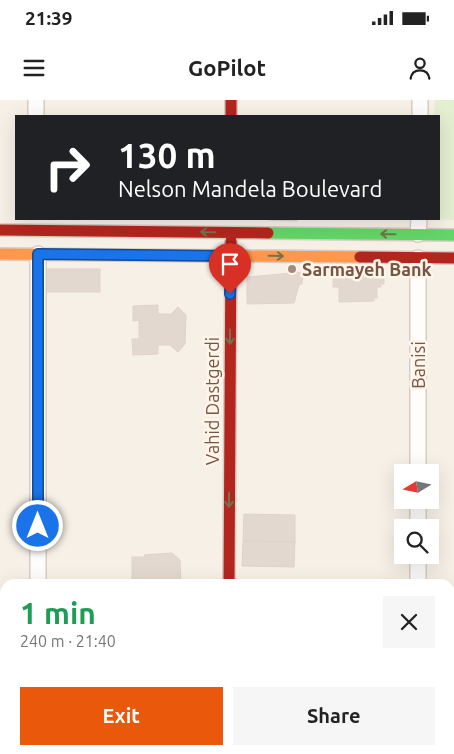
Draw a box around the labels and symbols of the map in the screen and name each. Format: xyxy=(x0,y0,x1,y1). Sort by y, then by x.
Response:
one-way arrow xyxy=(200,227,216,237)
one-way arrow xyxy=(380,229,396,239)
pin xyxy=(209,243,251,294)
one-way arrow xyxy=(268,251,284,261)
place label: Sarmayeh Bank xyxy=(302,259,432,279)
marker: Sarmayeh Bank xyxy=(286,263,298,275)
one-way arrow xyxy=(225,329,235,345)
street label: Vahid Dastgerdi xyxy=(202,337,222,465)
street label: Banisi xyxy=(408,341,428,389)
north arrow xyxy=(394,464,439,509)
one-way arrow xyxy=(224,492,234,508)
position arrow xyxy=(11,499,63,551)

